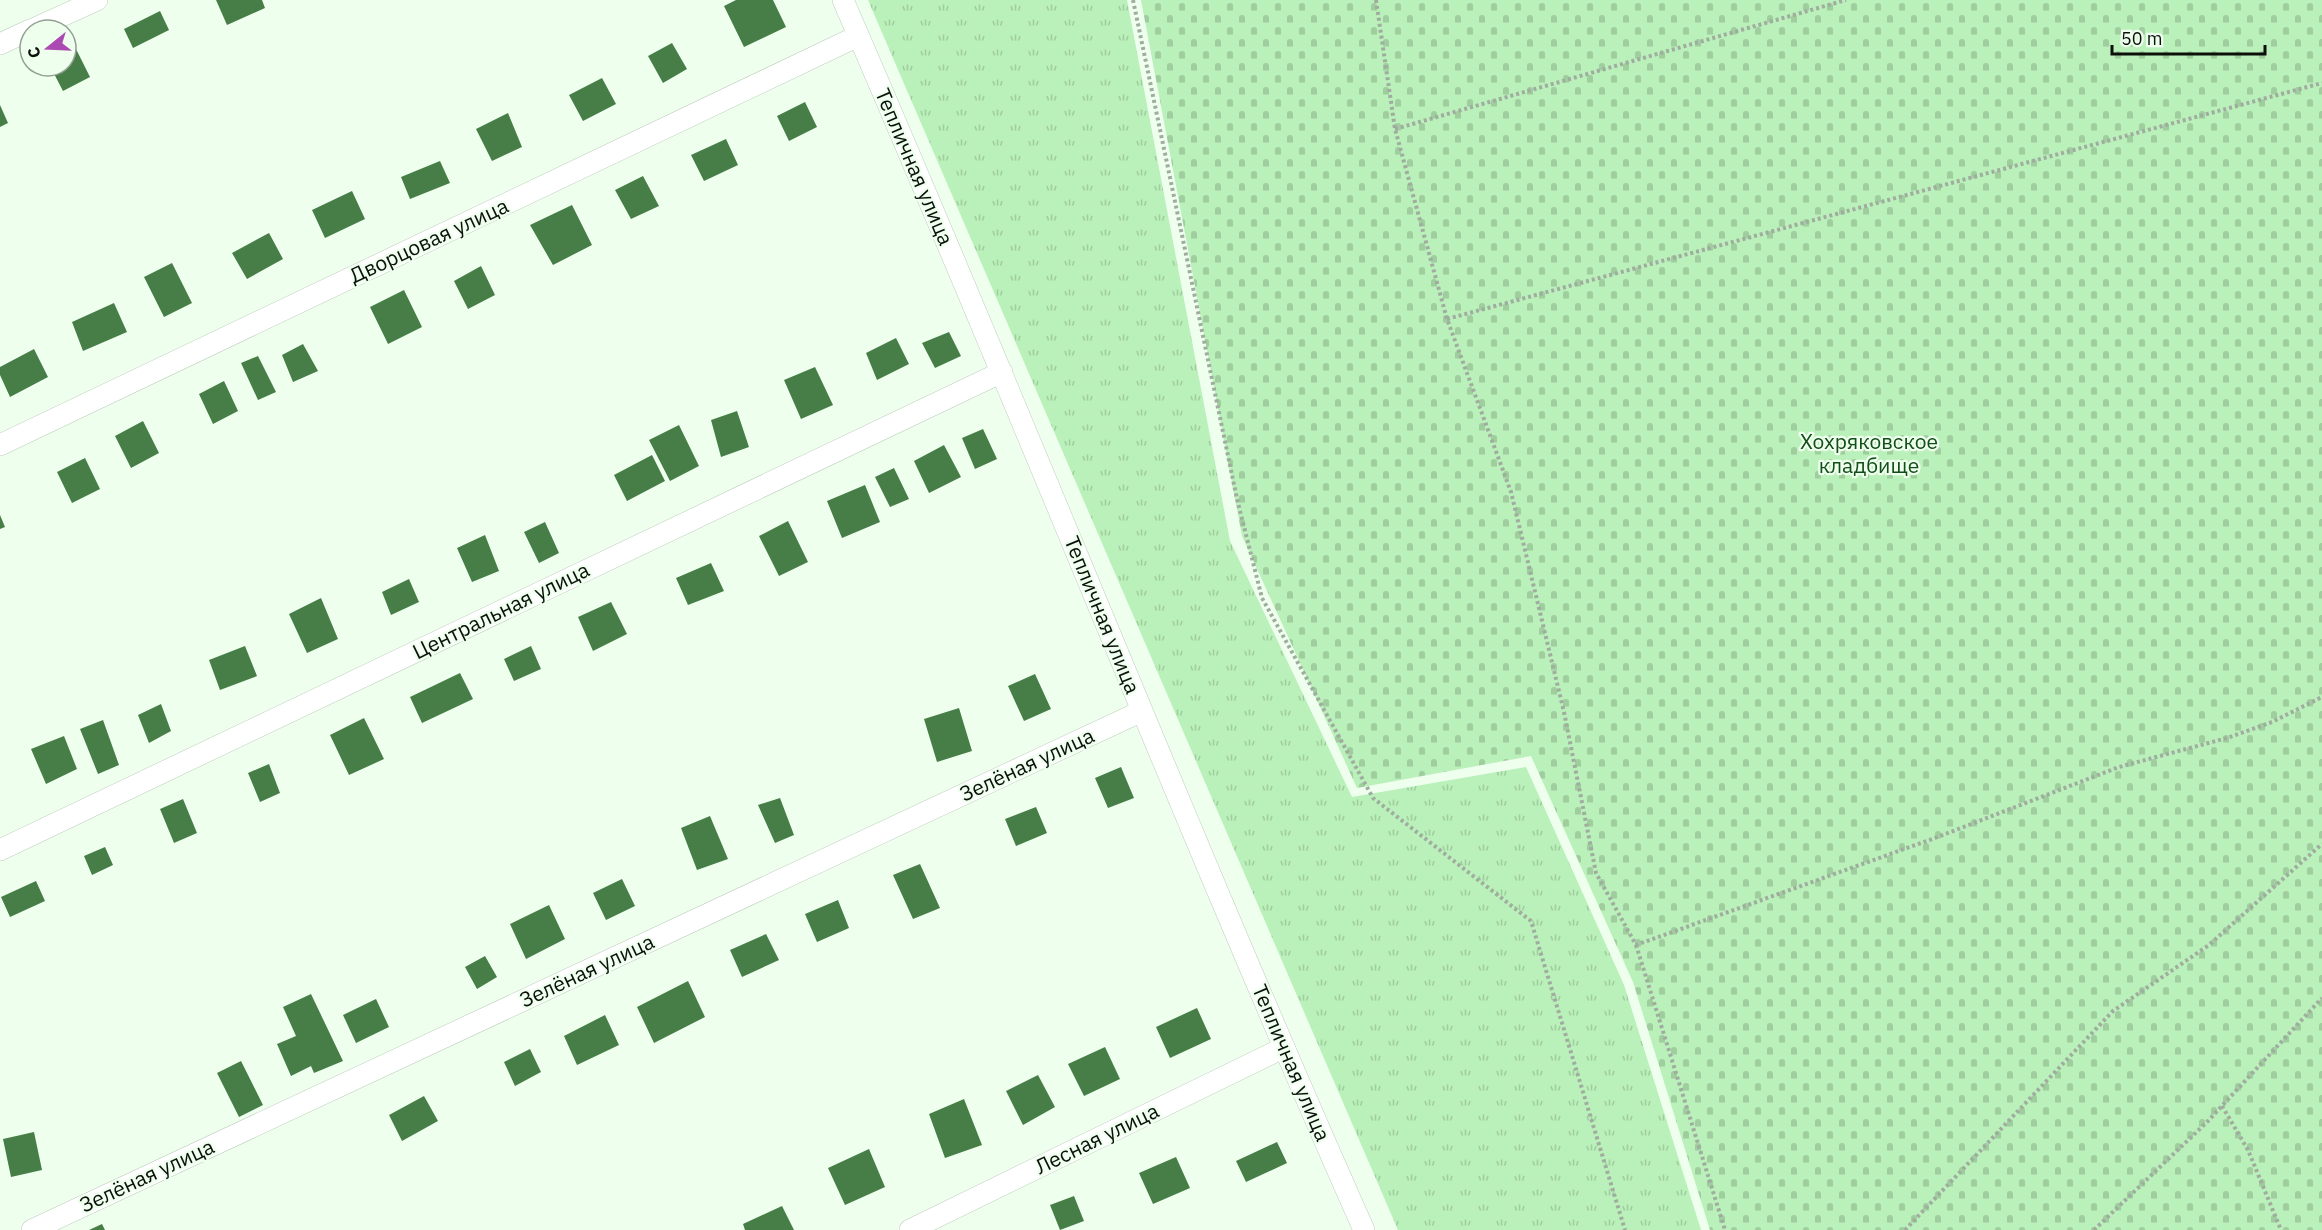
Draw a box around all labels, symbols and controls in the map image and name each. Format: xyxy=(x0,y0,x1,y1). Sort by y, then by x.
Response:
north arrow xyxy=(18,18,78,78)
scale bar xyxy=(2112,18,2265,56)
text: 50 m xyxy=(2121,27,2163,50)
text: С xyxy=(23,45,45,61)
street label: Тепличная улица xyxy=(869,84,961,249)
street label: Дворцовая улица xyxy=(345,191,513,289)
park label: Хохряковское кладбище xyxy=(1800,427,1938,479)
street label: Тепличная улица xyxy=(1059,532,1147,698)
street label: Центральная улица xyxy=(408,555,594,665)
street label: Зелёная улица xyxy=(955,721,1098,807)
street label: Зелёная улица xyxy=(515,927,658,1013)
street label: Тепличная улица xyxy=(1246,980,1338,1145)
street label: Лесная улица xyxy=(1030,1096,1163,1180)
street label: Зелёная улица xyxy=(75,1132,218,1218)

